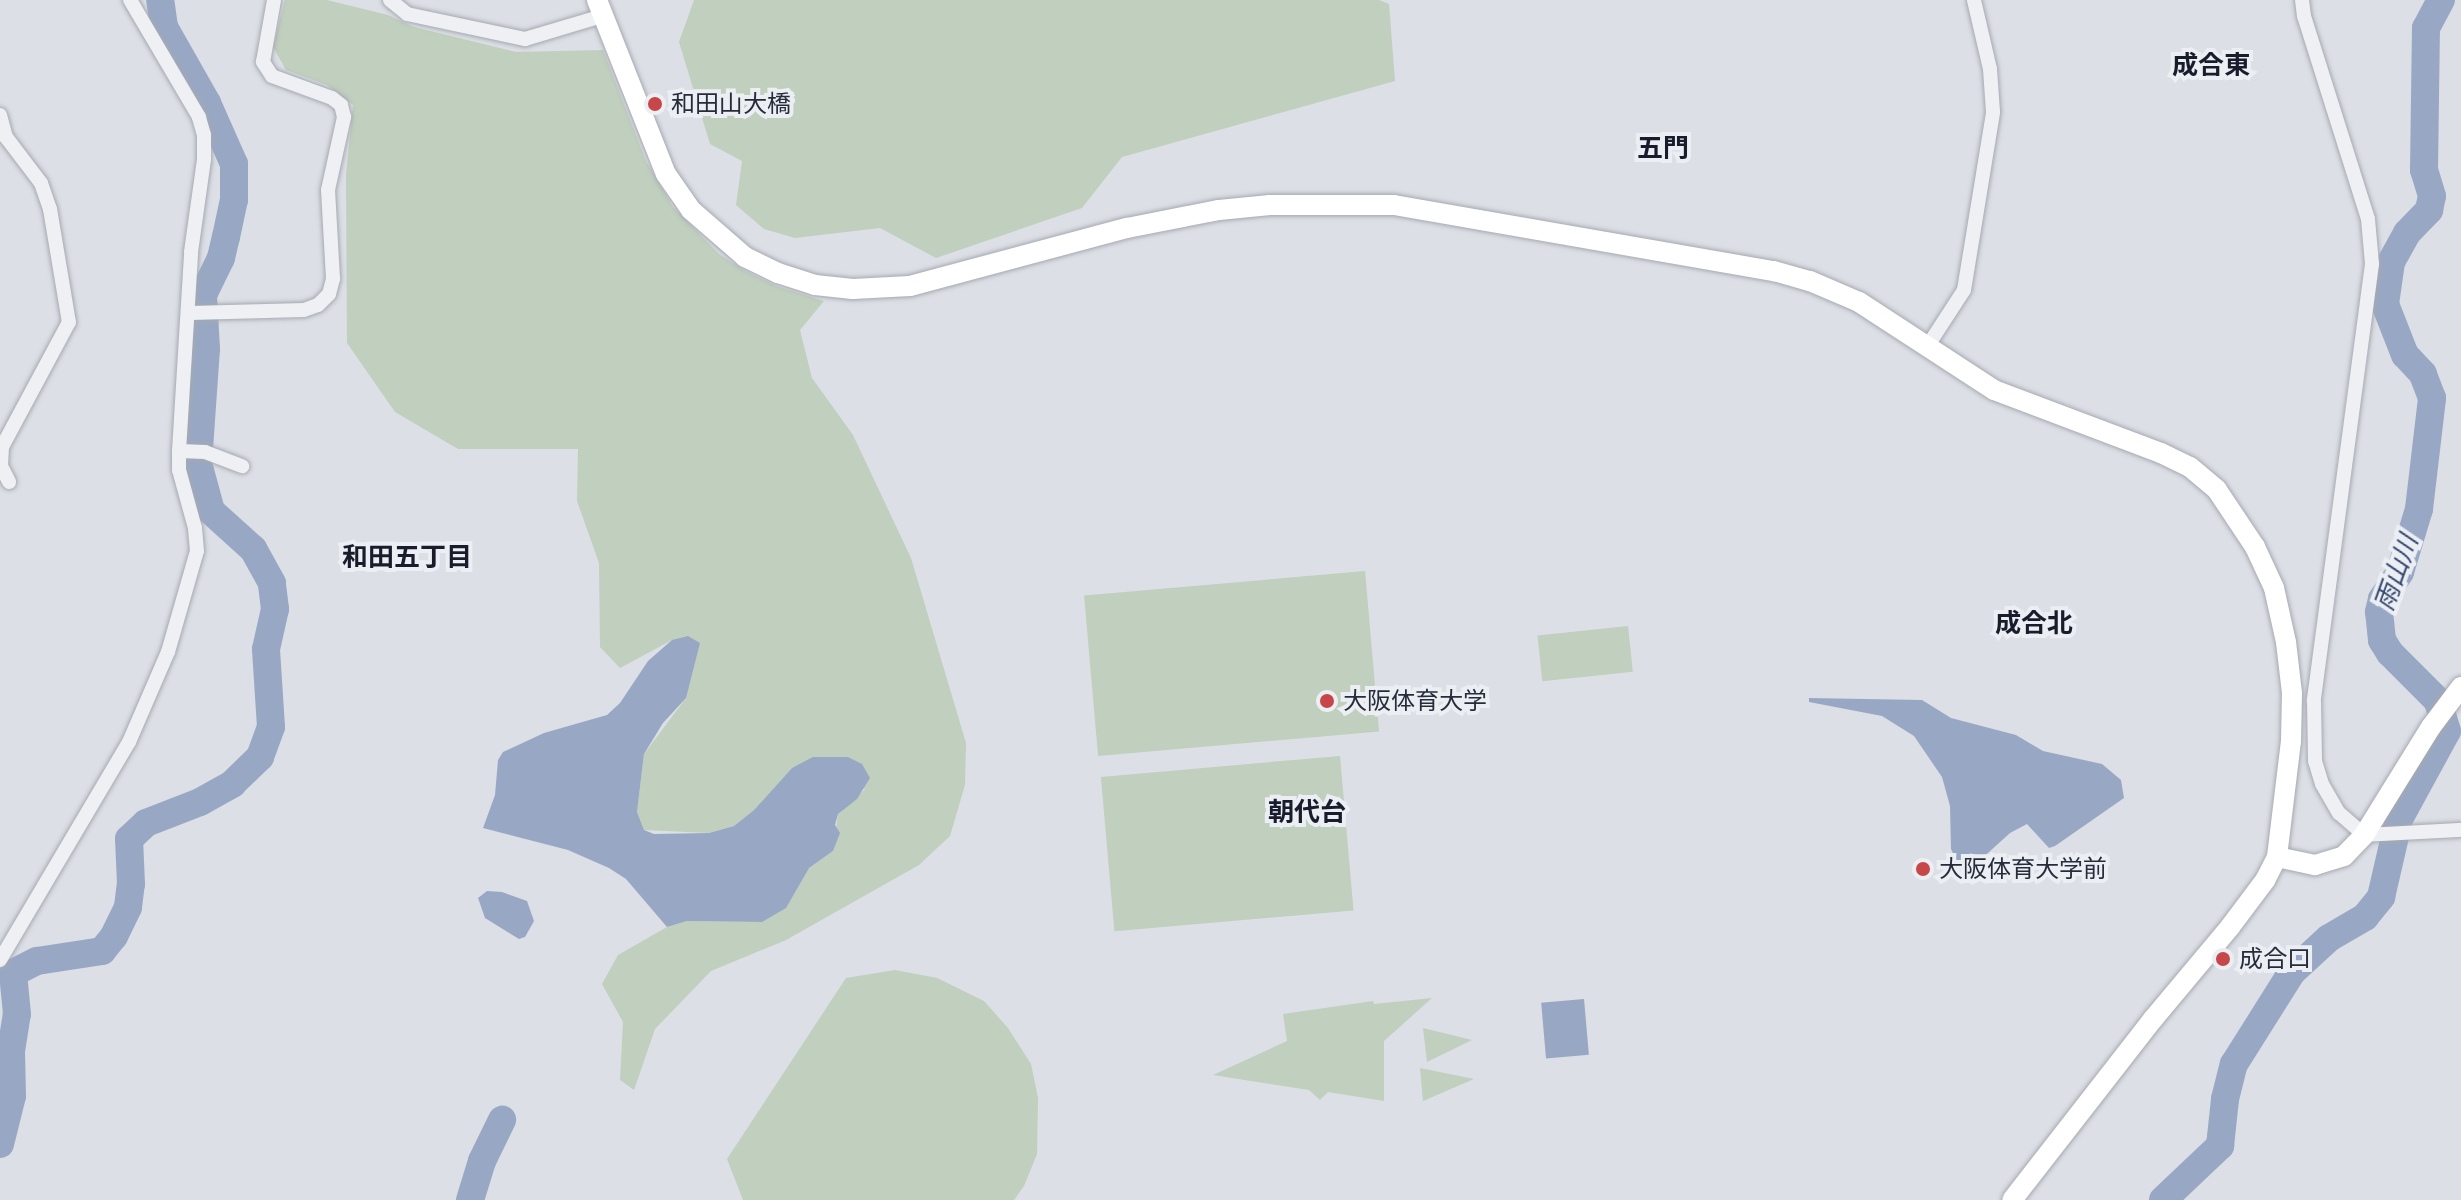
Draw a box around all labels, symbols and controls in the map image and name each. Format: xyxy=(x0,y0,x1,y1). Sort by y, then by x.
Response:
district label: 成合東 xyxy=(2172,50,2250,82)
place label: 和田山大橋 xyxy=(671,90,791,118)
marker: 和田山大橋 xyxy=(646,95,664,113)
district label: 五門 xyxy=(1637,133,1689,165)
water label: 雨山川 xyxy=(2369,531,2425,615)
district label: 和田五丁目 xyxy=(342,542,472,574)
district label: 成合北 xyxy=(1995,608,2073,640)
place label: 大阪体育大学 xyxy=(1343,687,1487,715)
marker: 大阪体育大学 xyxy=(1318,692,1336,710)
district label: 朝代台 xyxy=(1268,797,1346,829)
place label: 大阪体育大学前 xyxy=(1939,855,2107,883)
marker: 大阪体育大学前 xyxy=(1914,860,1932,878)
place label: 成合口 xyxy=(2239,945,2311,973)
marker: 成合口 xyxy=(2214,950,2232,968)

